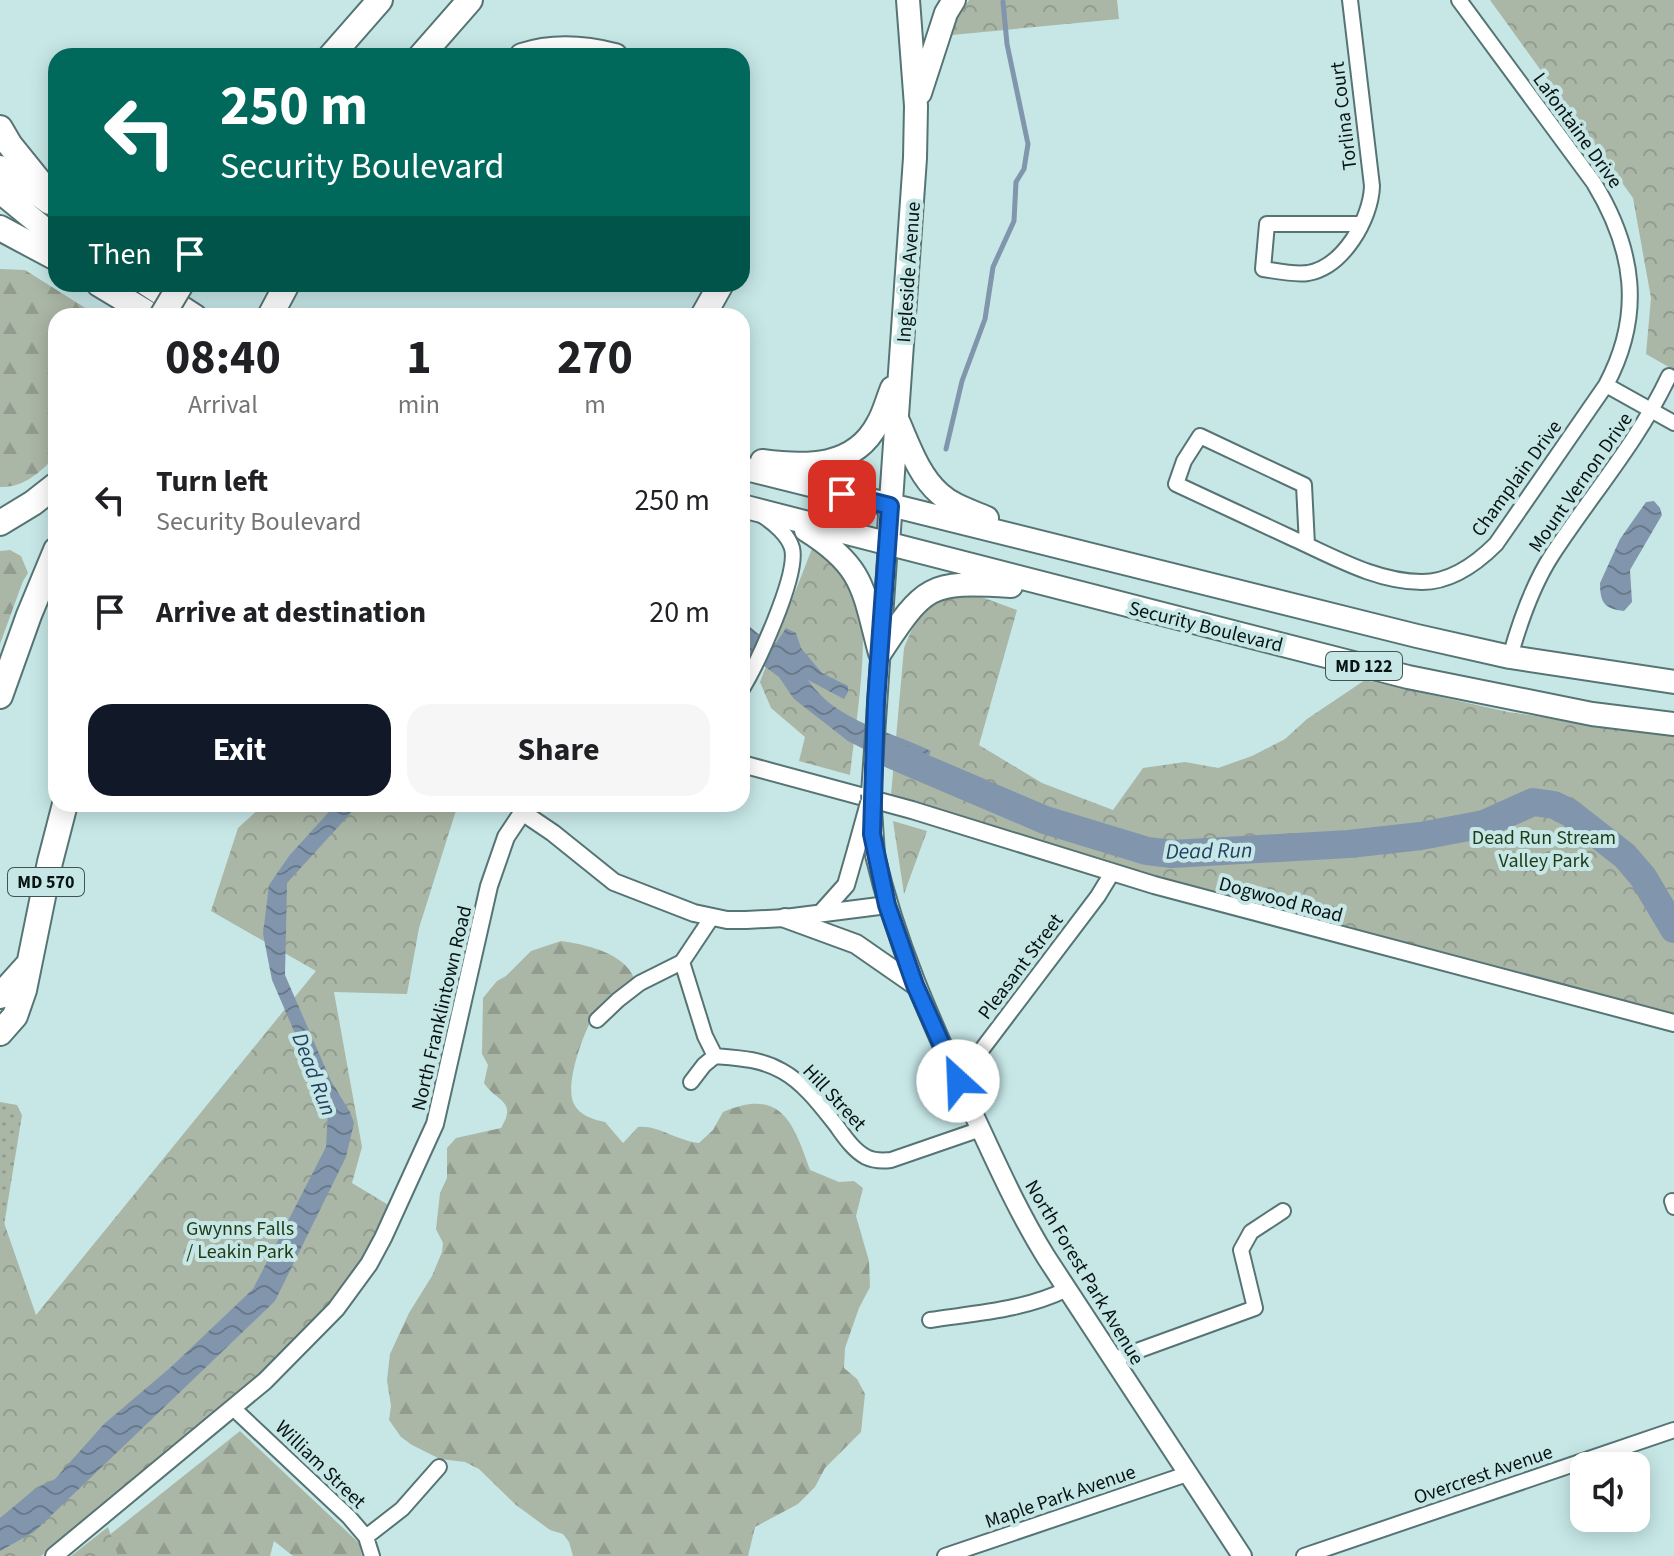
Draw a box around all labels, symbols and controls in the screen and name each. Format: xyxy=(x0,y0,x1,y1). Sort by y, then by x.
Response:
street label: Torlina Court xyxy=(1323,60,1365,172)
text: 250 m xyxy=(220,67,368,146)
street label: Lafontaine Drive xyxy=(1526,67,1629,194)
icon: left xyxy=(88,80,192,184)
text: Security Boulevard xyxy=(220,141,504,192)
street label: Ingleside Avenue xyxy=(890,201,928,344)
icon: arrive xyxy=(168,232,212,276)
text: Then xyxy=(88,233,152,276)
text: 08:40 xyxy=(165,324,281,392)
text: 1 xyxy=(406,324,432,392)
text: 270 xyxy=(557,324,633,392)
text: Arrival xyxy=(188,386,258,423)
text: min xyxy=(398,386,440,423)
text: m xyxy=(584,386,606,423)
street label: Mount Vernon Drive xyxy=(1522,407,1640,558)
street label: Champlain Drive xyxy=(1465,414,1569,543)
text: Turn left xyxy=(156,460,268,503)
pin xyxy=(808,460,876,528)
icon: arrive xyxy=(820,472,864,516)
icon: left xyxy=(88,478,132,522)
text: 250 m xyxy=(634,479,710,522)
text: Security Boulevard xyxy=(156,503,361,540)
icon: arrive xyxy=(88,590,132,634)
text: Arrive at destination xyxy=(156,591,426,634)
text: 20 m xyxy=(649,591,710,634)
street label: Security Boulevard xyxy=(1126,594,1286,660)
road number: MD 122 xyxy=(1326,652,1402,680)
button: Exit xyxy=(88,704,391,796)
button: Share xyxy=(407,704,710,796)
park label: Dead Run Stream Valley Park xyxy=(1472,824,1616,875)
water label: Dead Run xyxy=(1165,834,1253,868)
road number: MD 570 xyxy=(8,868,84,896)
street label: Dogwood Road xyxy=(1216,870,1346,930)
street label: North Franklintown Road xyxy=(405,903,479,1114)
street label: Pleasant Street xyxy=(972,908,1070,1026)
water label: Dead Run xyxy=(284,1028,345,1121)
position arrow xyxy=(916,1039,1000,1123)
street label: Hill Street xyxy=(796,1058,873,1137)
street label: North Forest Park Avenue xyxy=(1018,1175,1151,1370)
park label: Gwynns Falls / Leakin Park xyxy=(186,1215,294,1266)
street label: William Street xyxy=(269,1414,372,1515)
street label: Overcrest Avenue xyxy=(1410,1438,1557,1512)
map controls xyxy=(1570,1452,1650,1532)
button: sound xyxy=(1570,1452,1650,1532)
street label: Maple Park Avenue xyxy=(981,1458,1140,1536)

